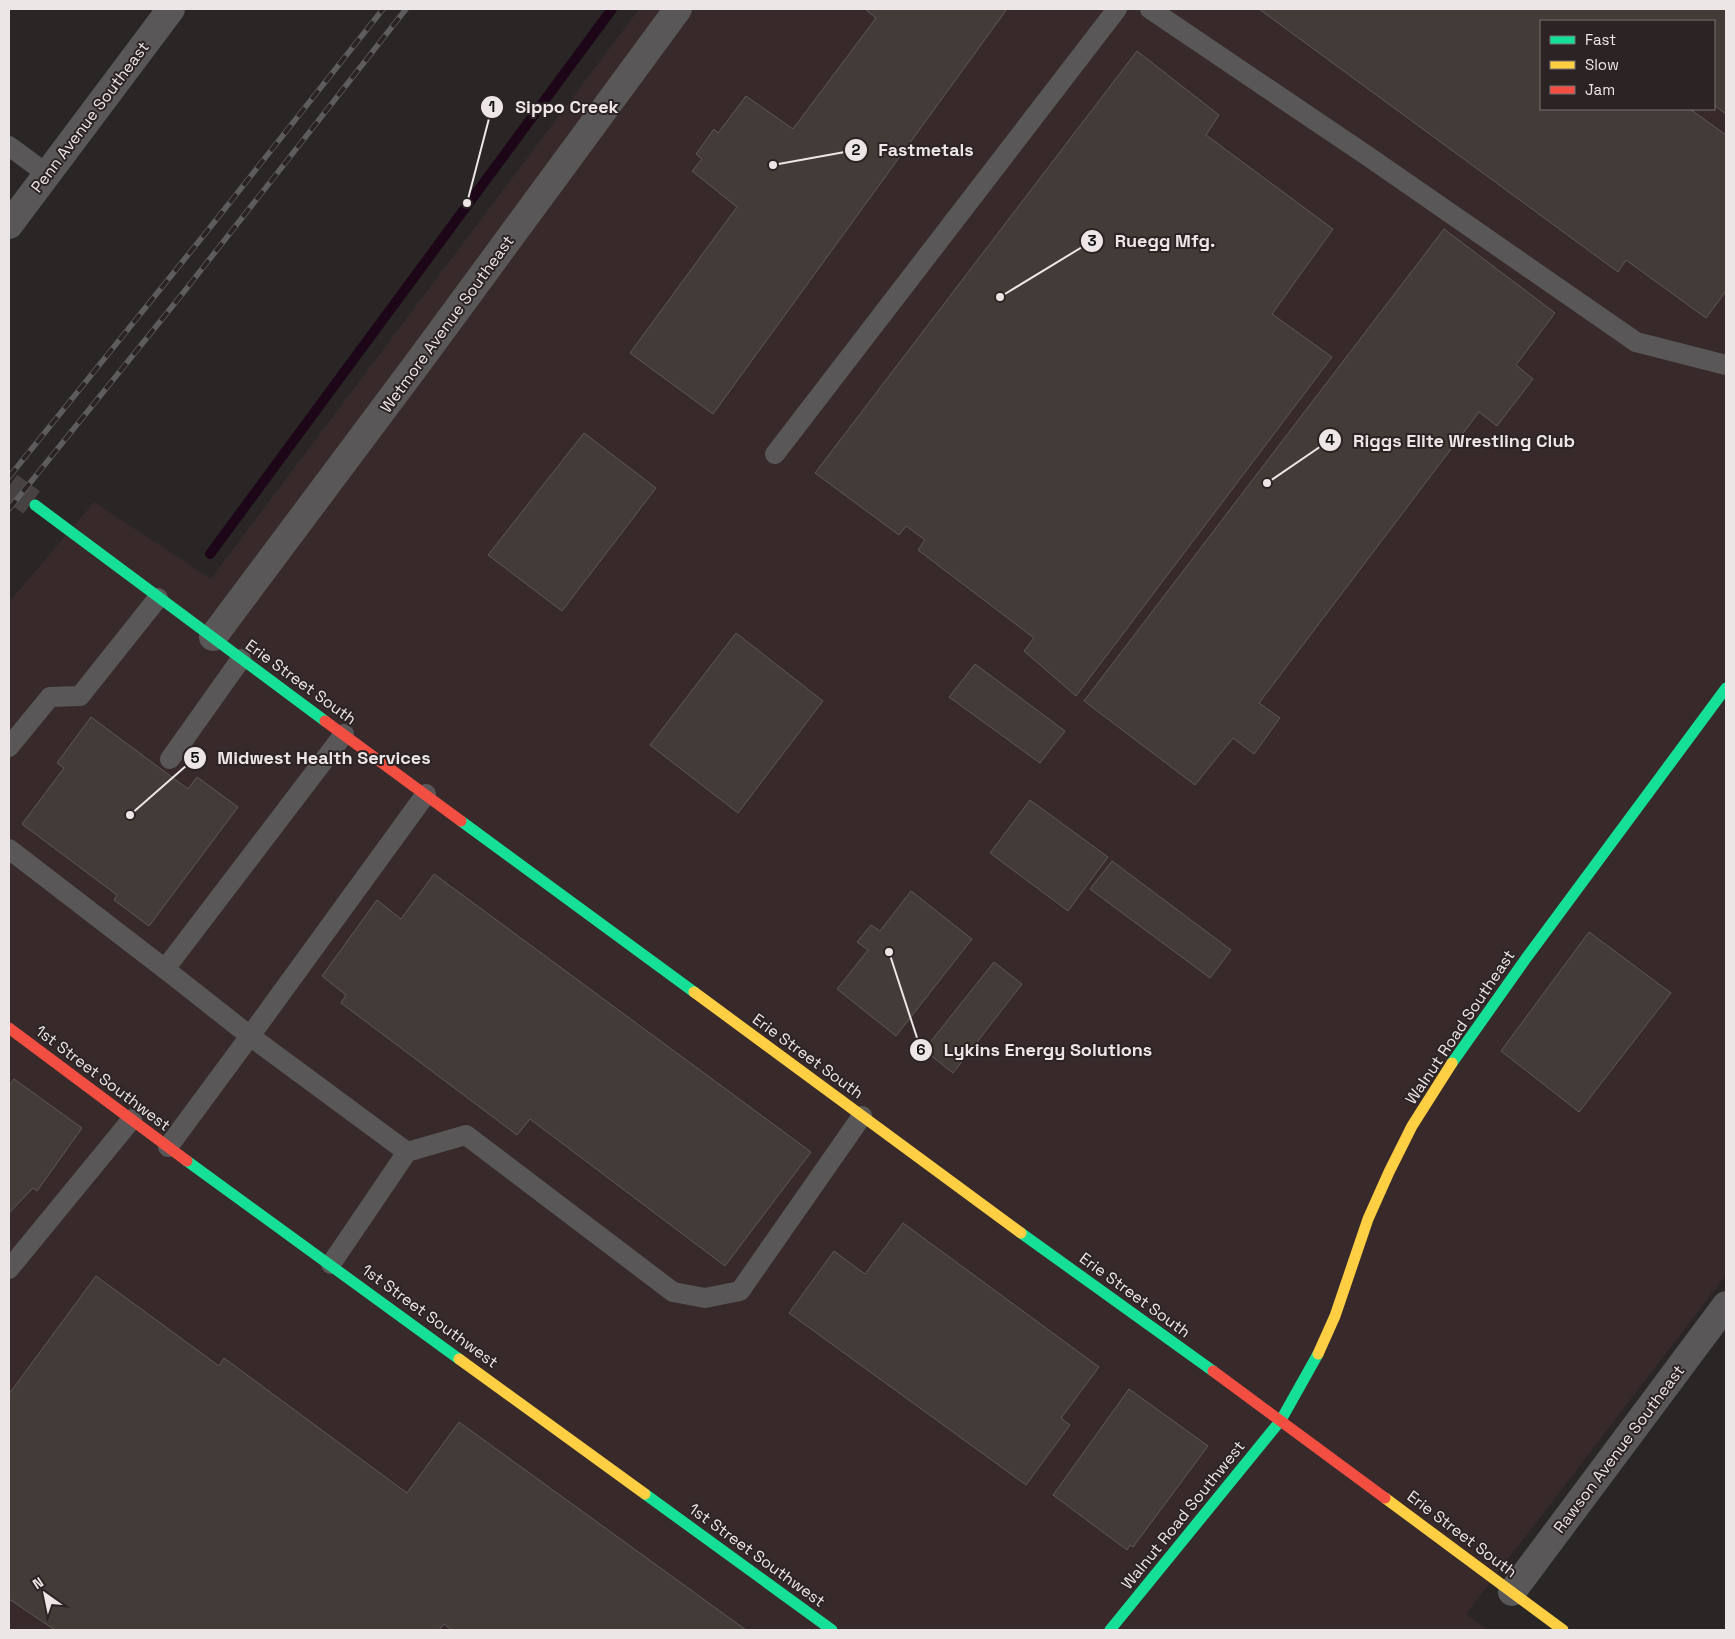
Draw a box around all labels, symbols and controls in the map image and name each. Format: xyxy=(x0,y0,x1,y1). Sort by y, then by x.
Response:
legend xyxy=(1540,20,1715,110)
text: Fast xyxy=(1585,30,1616,49)
street label: Penn Avenue Southeast xyxy=(26,37,154,197)
text: Slow xyxy=(1585,55,1619,74)
text: Jam xyxy=(1585,80,1615,99)
callout: Sippo Creek xyxy=(480,90,628,123)
text: Sippo Creek xyxy=(515,95,619,118)
text: 1 xyxy=(489,97,495,116)
callout: Fastmetals xyxy=(844,134,984,167)
text: Fastmetals xyxy=(878,138,974,161)
text: 2 xyxy=(852,140,861,159)
callout: Ruegg Mfg. xyxy=(1079,224,1225,257)
text: Ruegg Mfg. xyxy=(1115,229,1215,252)
street label: Wetmore Avenue Southeast xyxy=(375,231,519,417)
text: 3 xyxy=(1087,231,1097,250)
callout: Riggs Elite Wrestling Club xyxy=(1318,424,1585,457)
text: Riggs Elite Wrestling Club xyxy=(1353,429,1575,452)
text: 4 xyxy=(1325,430,1335,449)
street label: Erie Street South xyxy=(241,635,361,729)
callout: Midwest Health Services xyxy=(182,741,441,774)
text: Midwest Health Services xyxy=(217,746,431,769)
text: 5 xyxy=(190,748,200,767)
street label: Walnut Road Southeast xyxy=(1400,946,1520,1108)
street label: Erie Street South xyxy=(748,1009,868,1103)
street label: 1st Street Southwest xyxy=(31,1020,175,1136)
callout: Lykins Energy Solutions xyxy=(908,1033,1162,1066)
text: Lykins Energy Solutions xyxy=(944,1038,1152,1061)
text: 6 xyxy=(916,1040,926,1059)
street label: Erie Street South xyxy=(1075,1248,1195,1342)
street label: 1st Street Southwest xyxy=(358,1259,502,1373)
street label: Rawson Avenue Southeast xyxy=(1549,1361,1689,1537)
street label: Walnut Road Southwest xyxy=(1116,1436,1250,1594)
street label: Erie Street South xyxy=(1403,1486,1521,1582)
street label: 1st Street Southwest xyxy=(685,1498,829,1612)
north arrow xyxy=(20,1569,70,1619)
text: N xyxy=(29,1573,47,1593)

